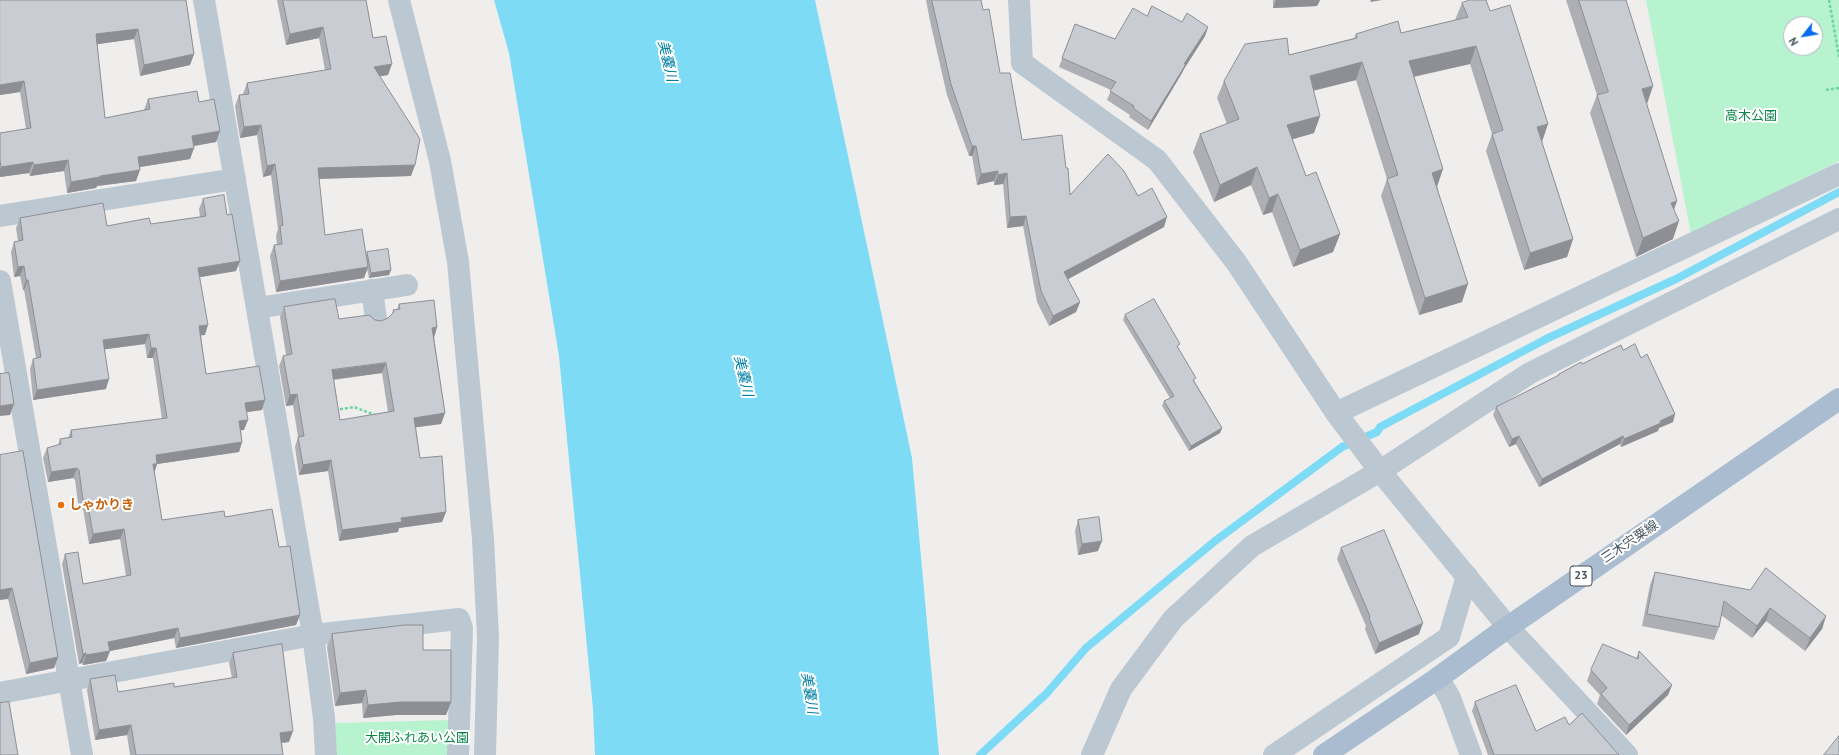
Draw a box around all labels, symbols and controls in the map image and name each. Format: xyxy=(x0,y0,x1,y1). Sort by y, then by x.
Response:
north arrow xyxy=(1783,16,1823,56)
text: N xyxy=(1786,35,1801,48)
water label: 美嚢川 xyxy=(654,39,680,83)
park label: 高木公園 xyxy=(1725,108,1777,124)
water label: 美嚢川 xyxy=(730,354,756,398)
place label: しゃかりき xyxy=(69,497,134,513)
marker: しゃかりき xyxy=(56,500,66,510)
street label: 三木宍粟線 xyxy=(1599,517,1661,567)
road number: 23 xyxy=(1570,566,1592,586)
water label: 美嚢川 xyxy=(797,671,821,715)
park label: 大開ふれあい公園 xyxy=(365,730,469,746)

